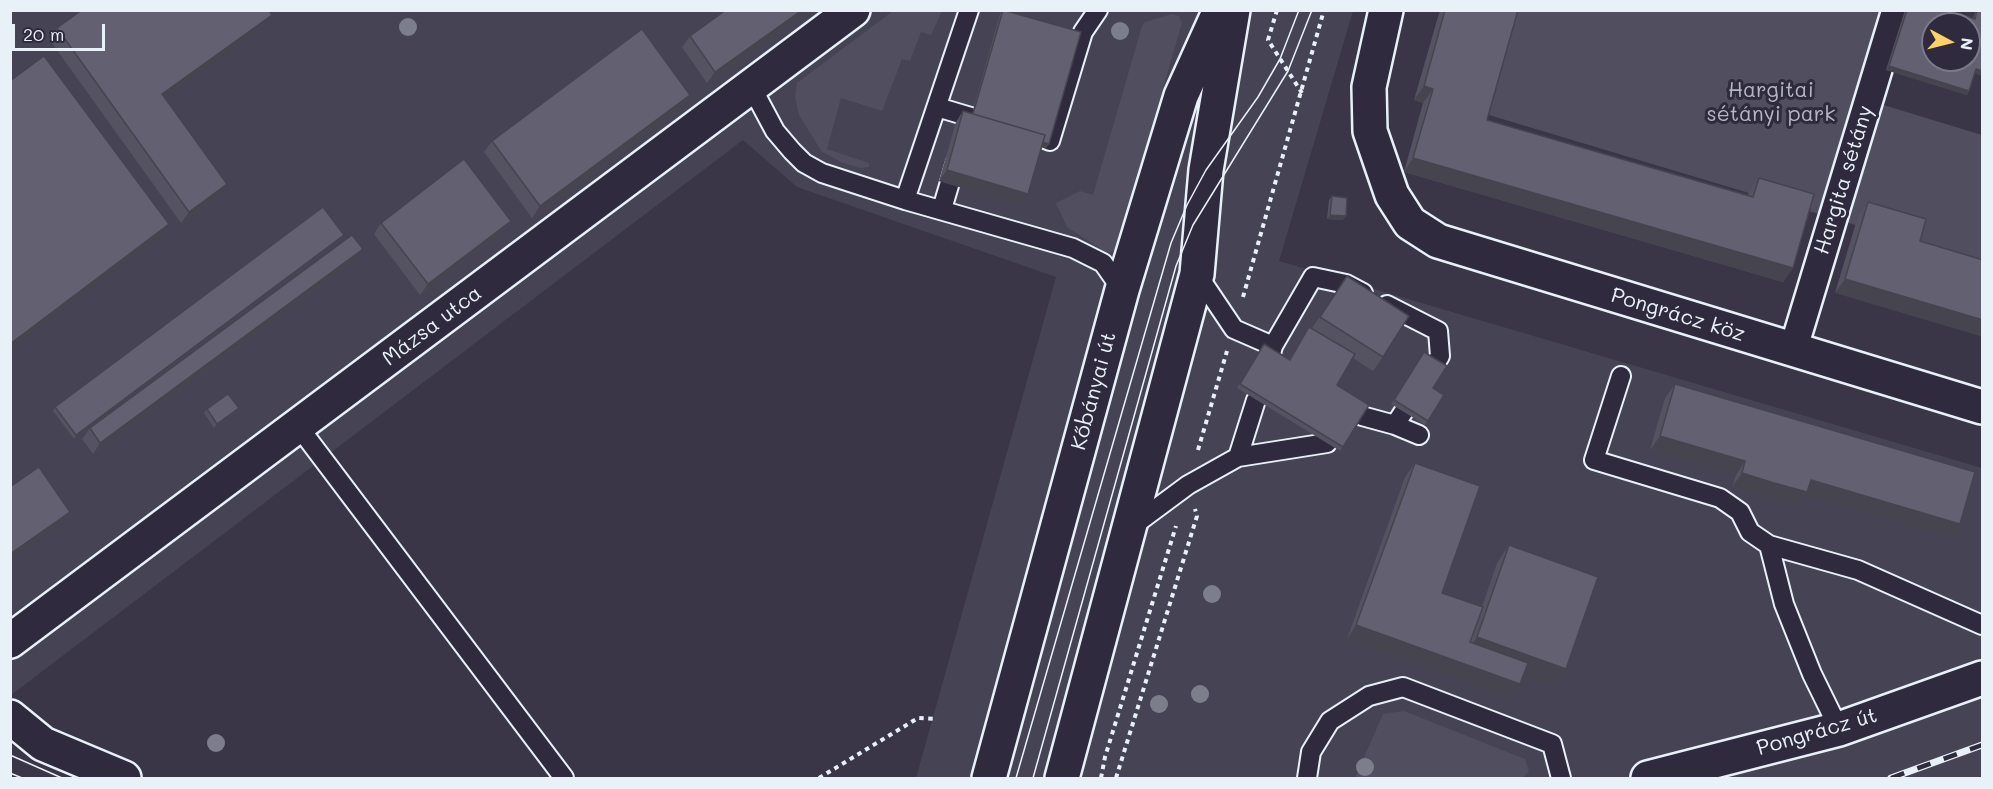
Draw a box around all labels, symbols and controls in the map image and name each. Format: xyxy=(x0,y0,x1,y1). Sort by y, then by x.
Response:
scale bar xyxy=(15,12,108,50)
north arrow xyxy=(1921,12,1981,72)
text: 20 m xyxy=(23,22,64,46)
text: N xyxy=(1956,37,1979,51)
park label: Hargitai sétányi park xyxy=(1706,78,1836,128)
street label: Hargita sétány xyxy=(1809,103,1879,257)
street label: Mázsa utca xyxy=(377,281,487,371)
street label: Pongrácz köz xyxy=(1608,283,1748,347)
street label: Kőbányai út xyxy=(1066,329,1122,453)
street label: Pongrácz út xyxy=(1754,703,1880,761)

